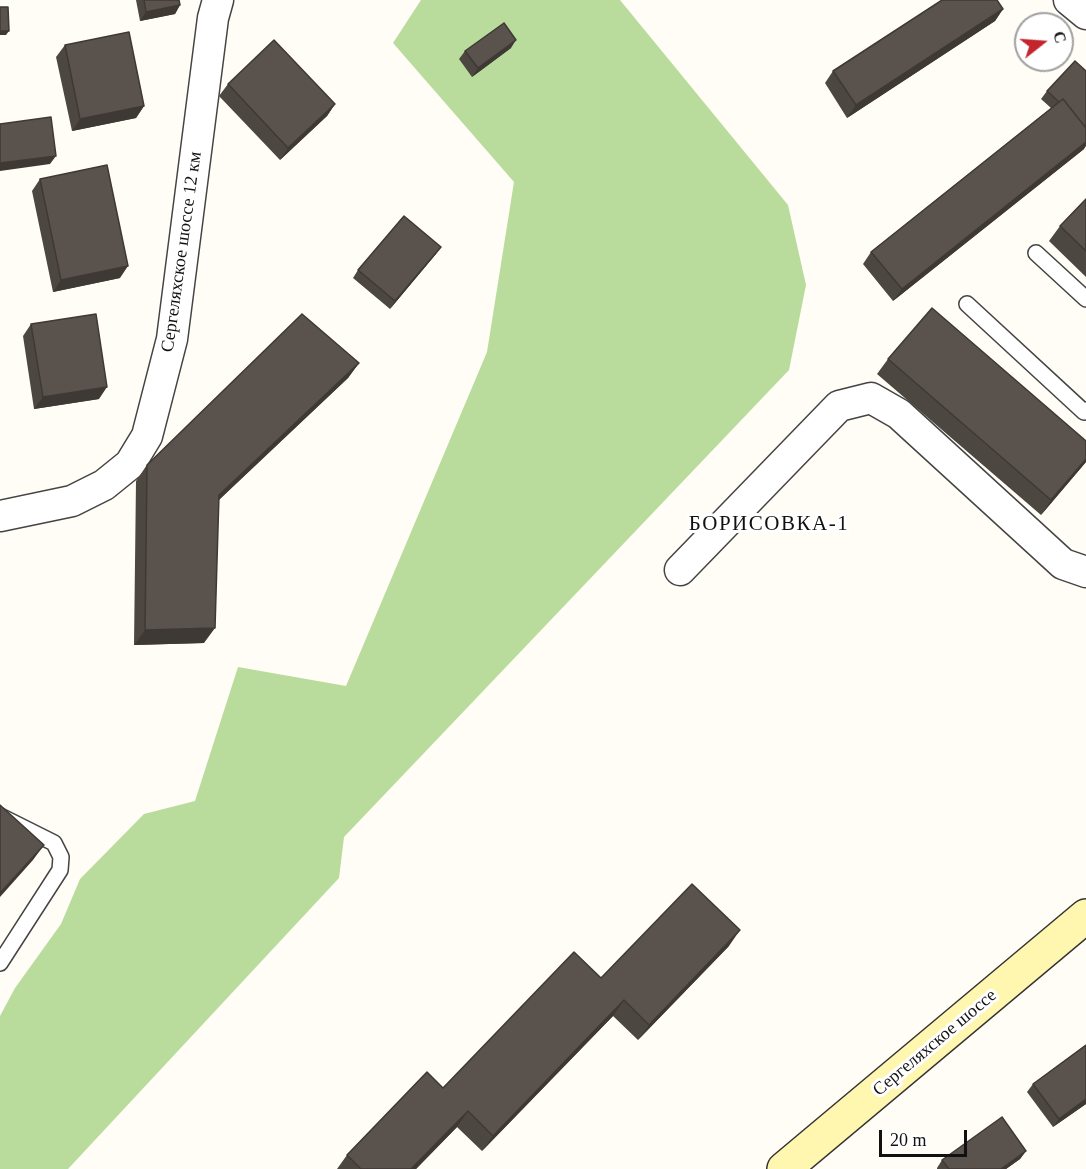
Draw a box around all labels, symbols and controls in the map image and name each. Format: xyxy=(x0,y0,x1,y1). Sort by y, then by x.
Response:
north arrow xyxy=(1014,12,1074,72)
text: С xyxy=(1050,29,1070,45)
street label: Сергеляхское шоссе 12 км xyxy=(157,150,207,354)
district label: БОРИСОВКА-1 xyxy=(689,511,849,537)
street label: Сергеляхское шоссе xyxy=(869,985,1001,1101)
scale bar xyxy=(882,1118,970,1156)
text: 20 m xyxy=(890,1130,927,1150)

